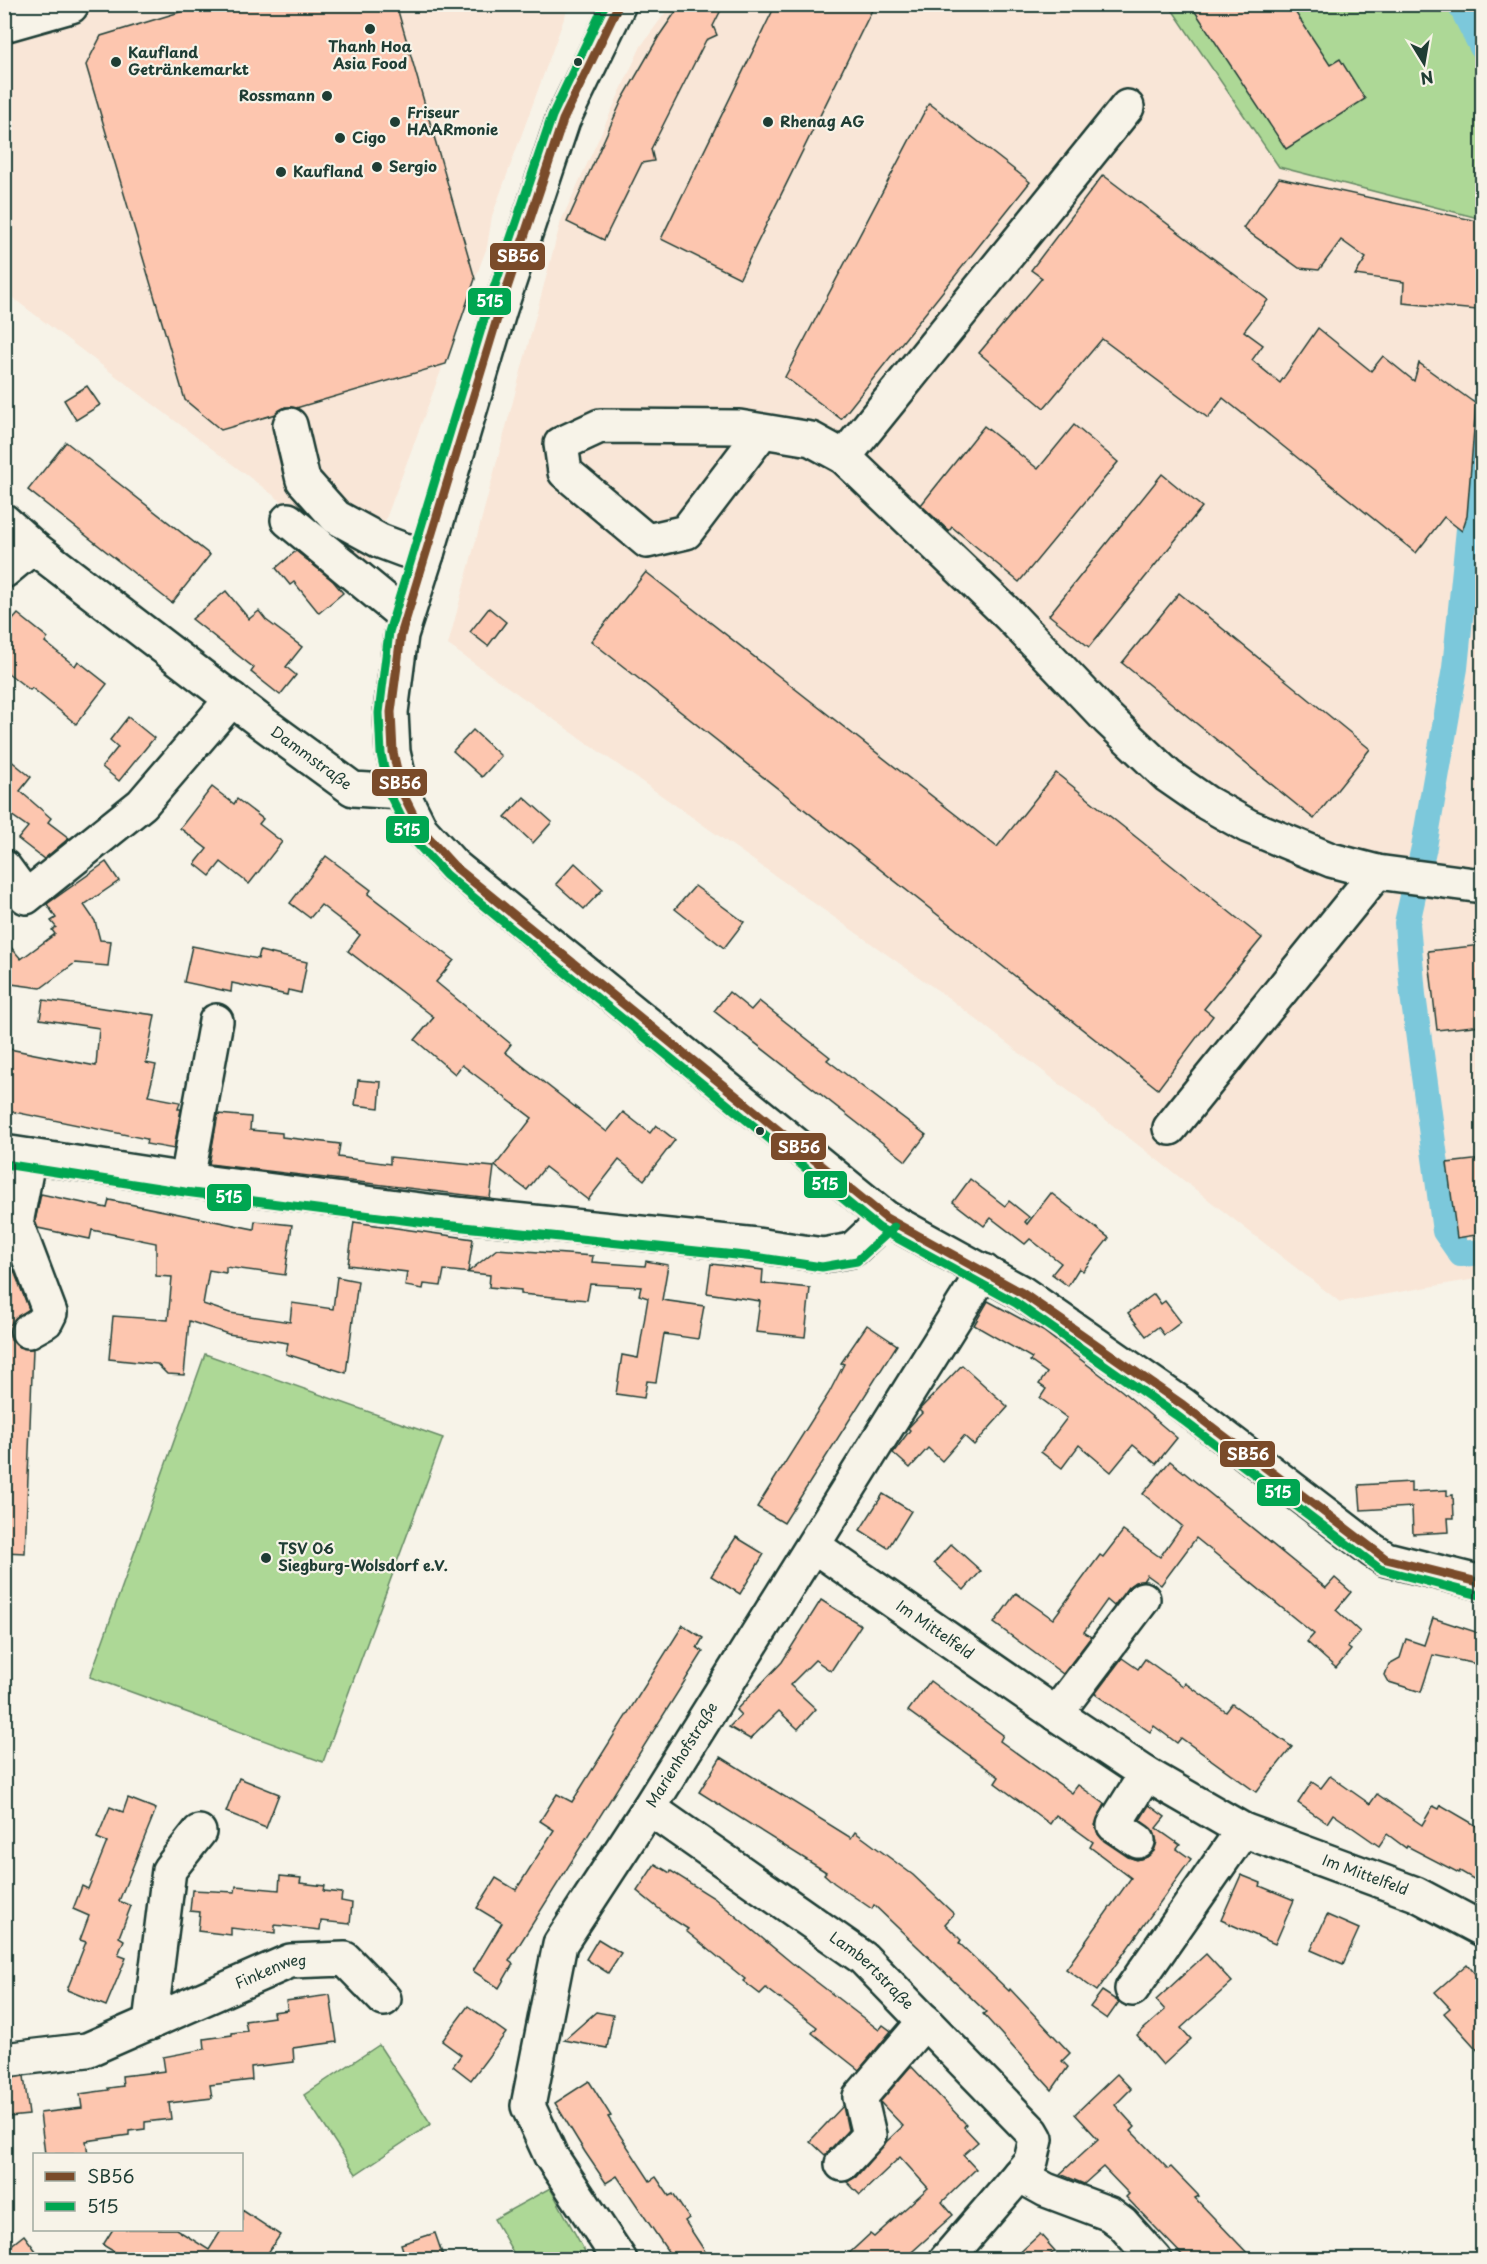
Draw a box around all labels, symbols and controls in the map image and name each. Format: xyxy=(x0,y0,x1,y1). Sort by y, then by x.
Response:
marker: Thanh Hoa Asia Food xyxy=(363,22,377,36)
north arrow xyxy=(1394,33,1454,93)
place label: Thanh Hoa Asia Food xyxy=(328,34,413,74)
place label: Kaufland Getränkemarkt xyxy=(128,40,249,80)
marker: Kaufland Getränkemarkt xyxy=(109,55,123,69)
unlabelled marker xyxy=(572,56,584,68)
text: N xyxy=(1419,66,1436,92)
place label: Rossmann xyxy=(239,83,315,106)
marker: Rossmann xyxy=(320,89,334,103)
place label: Friseur HAARmonie xyxy=(407,100,498,140)
place label: Rhenag AG xyxy=(780,109,865,132)
marker: Friseur HAARmonie xyxy=(388,115,402,129)
marker: Rhenag AG xyxy=(761,115,775,129)
place label: Cigo xyxy=(352,125,386,148)
marker: Cigo xyxy=(333,131,347,145)
place label: Sergio xyxy=(389,154,437,177)
place label: Kaufland xyxy=(293,159,363,182)
marker: Sergio xyxy=(370,160,384,174)
marker: Kaufland xyxy=(274,165,288,179)
line badge: SB56 xyxy=(489,242,546,271)
text: SB56 xyxy=(497,243,539,267)
line badge: 515 xyxy=(467,287,512,316)
text: 515 xyxy=(476,288,504,312)
street label: Dammstraße xyxy=(266,719,357,795)
line badge: SB56 xyxy=(371,768,428,797)
text: SB56 xyxy=(379,770,421,794)
line badge: 515 xyxy=(385,815,430,844)
text: 515 xyxy=(393,817,421,841)
unlabelled marker xyxy=(754,1125,766,1137)
line badge: SB56 xyxy=(770,1132,827,1161)
text: SB56 xyxy=(778,1134,820,1158)
line badge: 515 xyxy=(803,1170,848,1199)
text: 515 xyxy=(811,1171,839,1195)
line badge: 515 xyxy=(206,1183,252,1212)
text: 515 xyxy=(215,1184,243,1208)
line badge: SB56 xyxy=(1219,1440,1276,1468)
text: SB56 xyxy=(1227,1441,1269,1465)
line badge: 515 xyxy=(1256,1478,1301,1507)
text: 515 xyxy=(1264,1479,1292,1503)
place label: TSV 06 Siegburg-Wolsdorf e.V. xyxy=(278,1536,448,1576)
marker: TSV 06 Siegburg-Wolsdorf e.V. xyxy=(259,1551,273,1565)
street label: Im Mittelfeld xyxy=(892,1593,979,1664)
street label: Marienhofstraße xyxy=(639,1697,722,1811)
street label: Im Mittelfeld xyxy=(1319,1847,1412,1900)
street label: Lambertstraße xyxy=(825,1925,920,2014)
street label: Finkenweg xyxy=(231,1947,307,1994)
legend xyxy=(33,2153,243,2231)
text: SB56 xyxy=(87,2162,134,2189)
text: 515 xyxy=(87,2192,119,2219)

